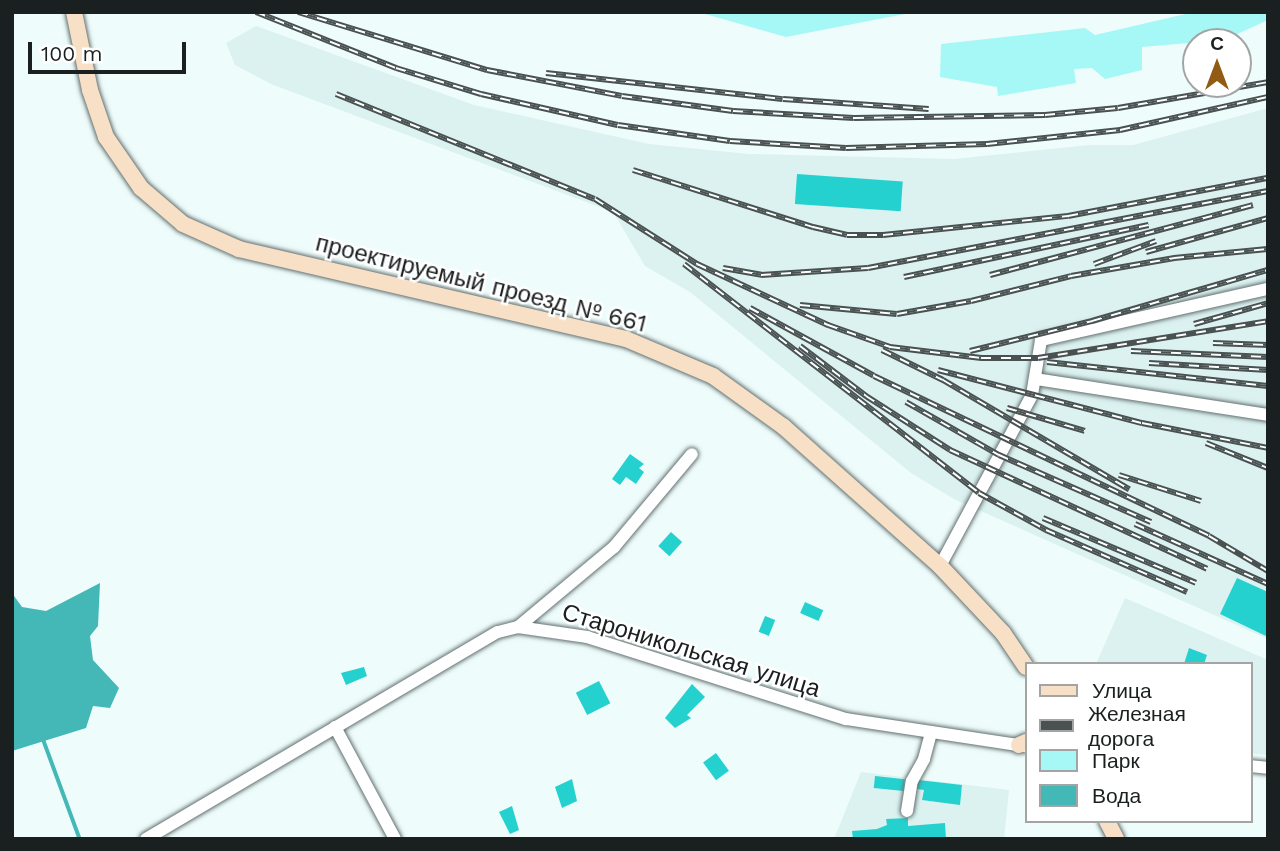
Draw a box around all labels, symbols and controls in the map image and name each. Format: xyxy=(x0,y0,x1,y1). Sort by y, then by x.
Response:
scale bar xyxy=(32,28,189,72)
north arrow xyxy=(1182,28,1252,98)
text: С xyxy=(1210,32,1224,55)
text: 100 m xyxy=(41,41,103,66)
street label: проектируемый проезд № 661 xyxy=(313,229,649,339)
street label: Староникольская улица xyxy=(558,598,824,704)
legend xyxy=(1024,662,1252,823)
text: Улица xyxy=(1092,678,1152,703)
text: Железная дорога xyxy=(1088,701,1186,751)
text: Парк xyxy=(1092,748,1140,773)
text: Вода xyxy=(1092,783,1141,808)

